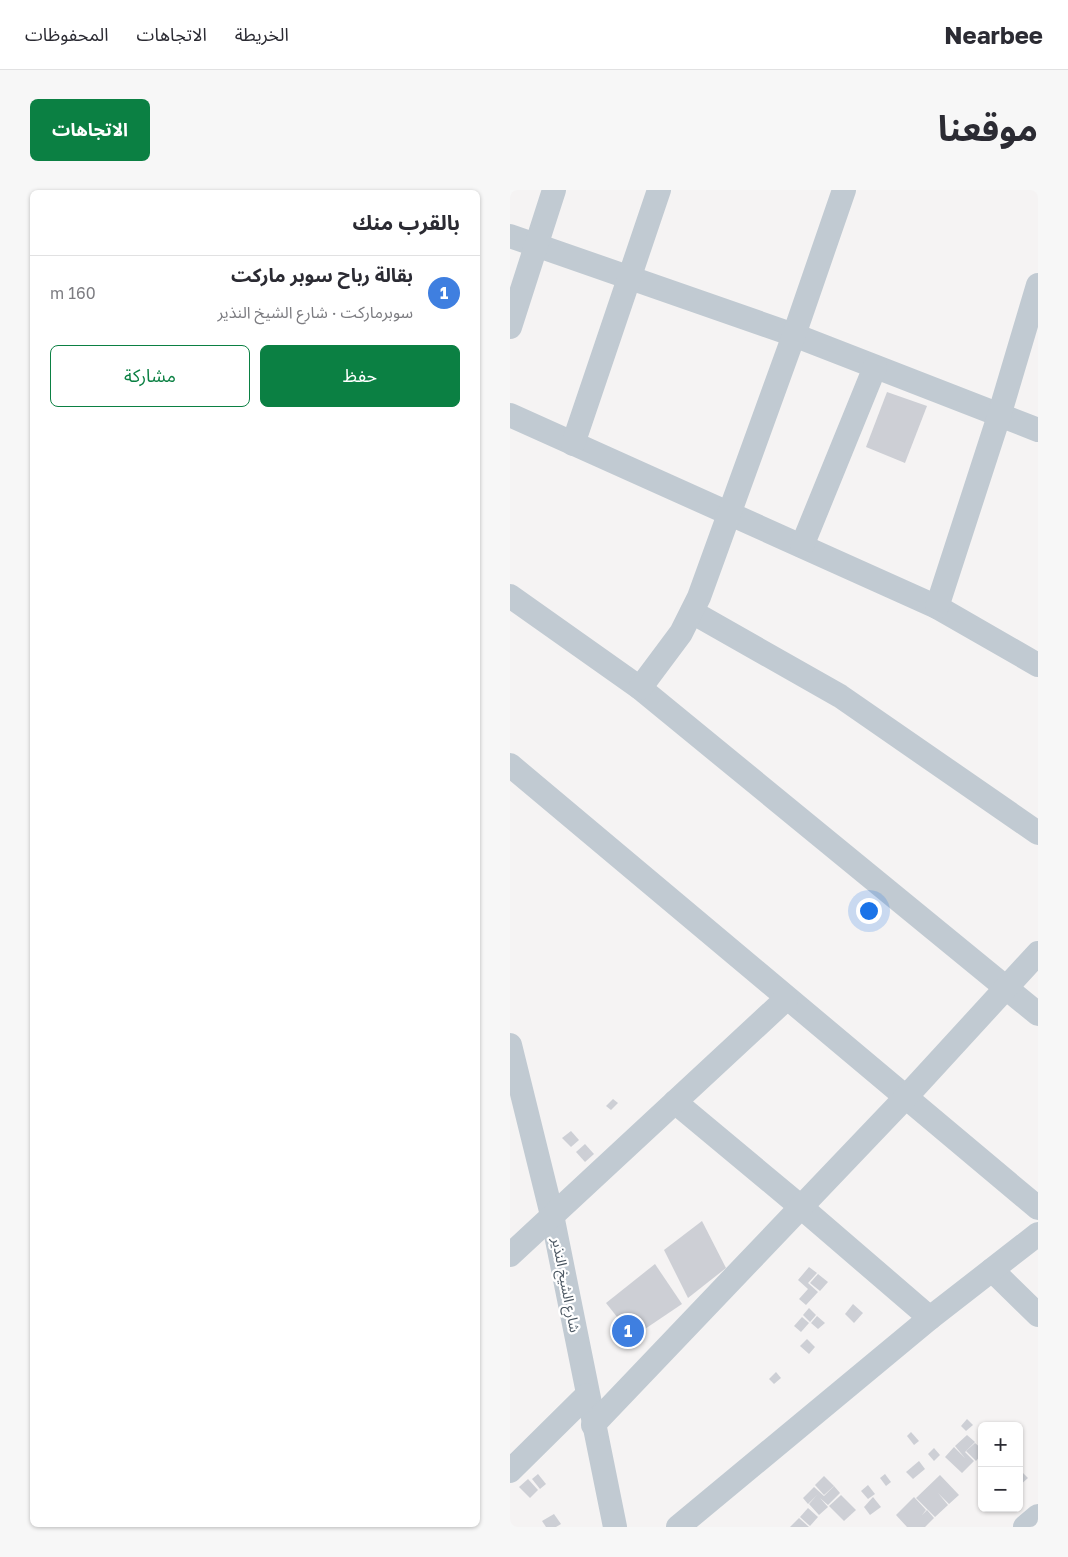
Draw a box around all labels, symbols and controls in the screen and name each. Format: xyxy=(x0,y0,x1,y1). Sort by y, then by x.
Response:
text: Nearbee xyxy=(944,20,1043,49)
text: المحفوظات xyxy=(25,23,109,45)
text: الاتجاهات xyxy=(137,23,207,45)
text: الخريطة xyxy=(235,23,289,45)
button: الاتجاهات xyxy=(30,99,150,161)
text: موقعنا xyxy=(938,107,1038,149)
text: بالقرب منك xyxy=(352,209,460,235)
text: بقالة رباح سوبر ماركت xyxy=(231,263,413,286)
text: 160 m xyxy=(50,283,96,303)
text: 1 xyxy=(440,283,448,303)
text: سوبرماركت · شارع الشيخ النذير xyxy=(218,302,413,322)
button: مشاركة xyxy=(50,345,250,407)
button: حفظ xyxy=(260,345,460,407)
your location xyxy=(856,898,882,924)
street label: شارع الشيخ النذير xyxy=(546,1235,584,1334)
pin: 1 xyxy=(612,1312,644,1350)
map controls xyxy=(978,1422,1023,1512)
button: + xyxy=(978,1422,1023,1467)
button: − xyxy=(978,1467,1023,1512)

